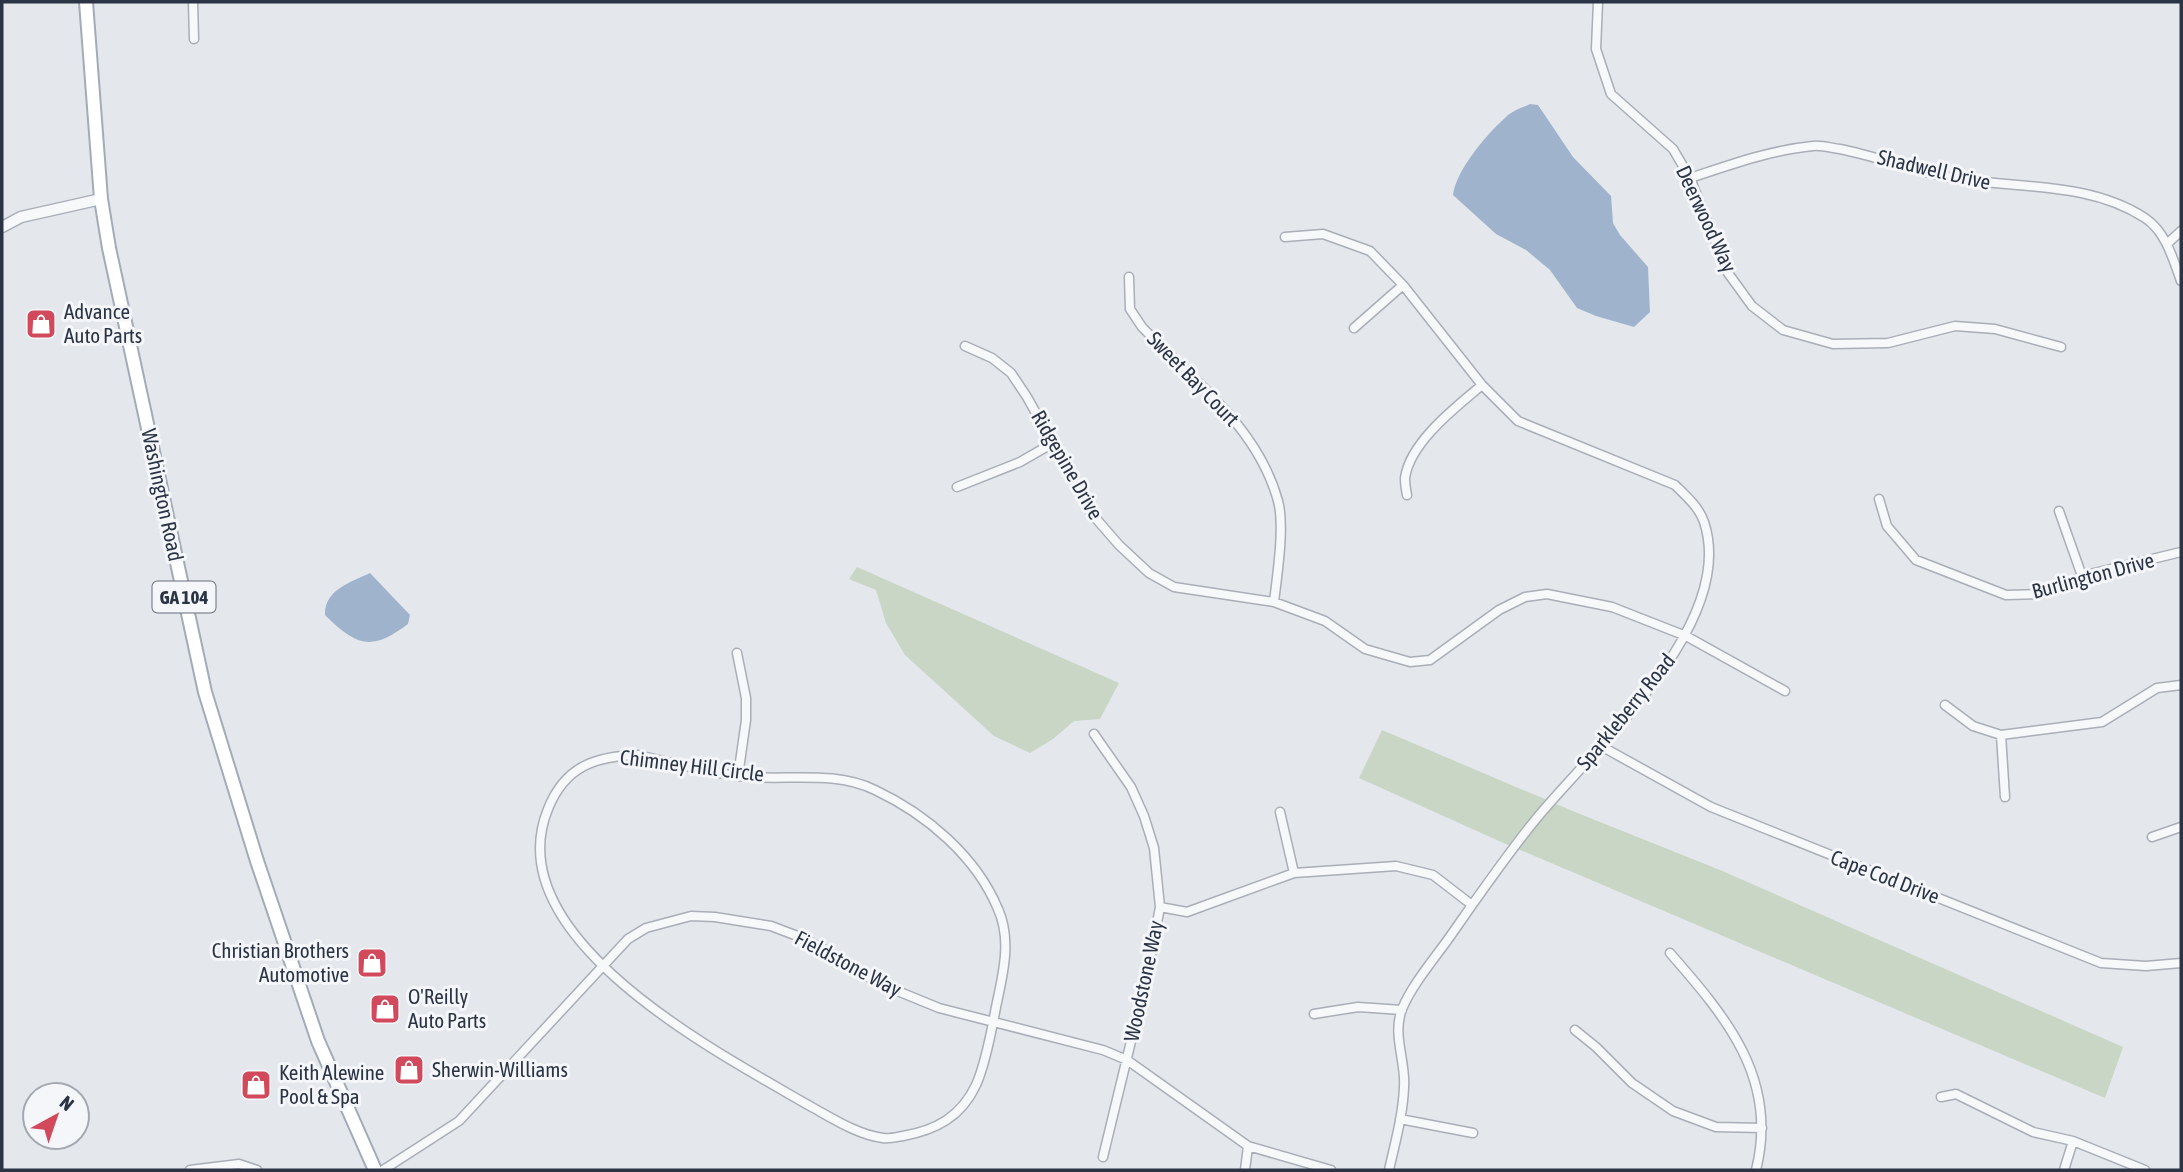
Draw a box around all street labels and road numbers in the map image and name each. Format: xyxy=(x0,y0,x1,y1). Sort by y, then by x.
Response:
street label: Shadwell Drive xyxy=(1875,144,1993,194)
street label: Deerwood Way xyxy=(1672,161,1742,276)
street label: Sweet Bay Court xyxy=(1143,326,1245,430)
street label: Ridgepine Drive xyxy=(1027,406,1109,523)
street label: Washington Road xyxy=(137,426,189,563)
street label: Burlington Drive xyxy=(2029,547,2156,603)
road number: GA 104 xyxy=(152,582,216,612)
street label: Sparkleberry Road xyxy=(1571,649,1679,774)
street label: Chimney Hill Circle xyxy=(619,744,765,786)
street label: Cape Cod Drive xyxy=(1828,844,1943,908)
street label: Woodstone Way xyxy=(1118,918,1168,1043)
street label: Fieldstone Way xyxy=(791,925,906,1001)

